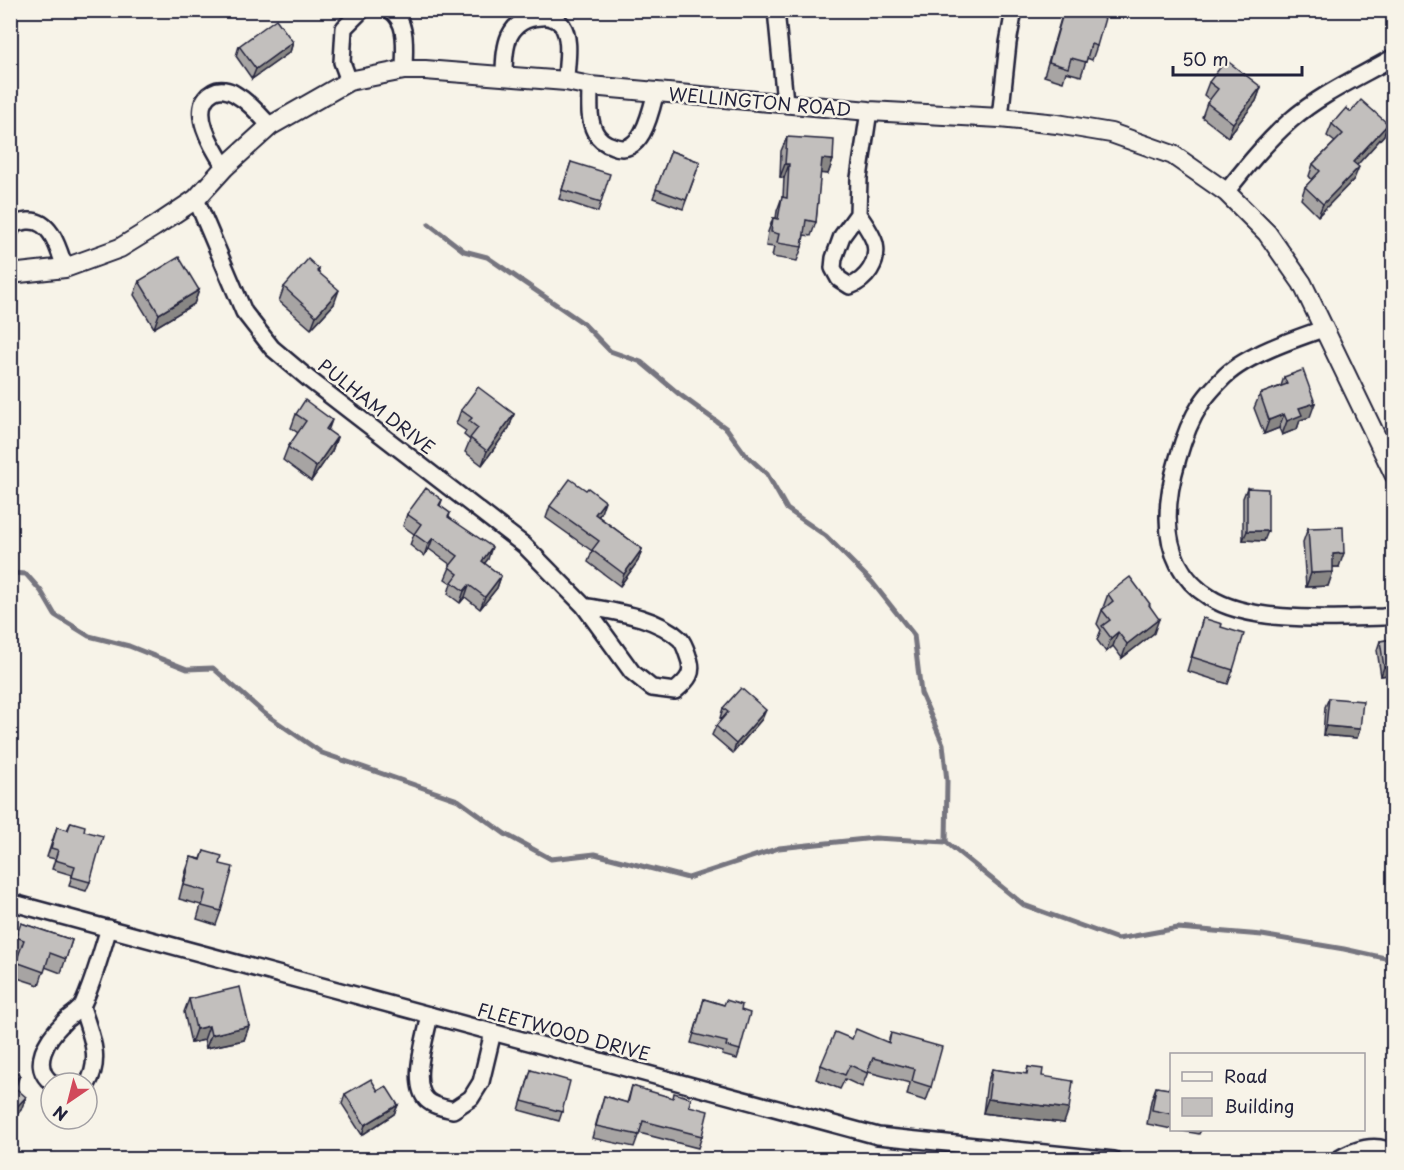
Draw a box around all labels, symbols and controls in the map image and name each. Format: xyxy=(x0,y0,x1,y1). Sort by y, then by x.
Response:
scale bar xyxy=(1173,39,1302,77)
text: 50 m xyxy=(1182,45,1229,72)
street label: WELLINGTON ROAD xyxy=(668,80,852,122)
street label: PULHAM DRIVE xyxy=(313,352,441,460)
street label: FLEETWOOD DRIVE xyxy=(475,995,653,1067)
legend xyxy=(1170,1053,1365,1131)
text: Road xyxy=(1224,1062,1268,1089)
north arrow xyxy=(39,1071,99,1131)
text: Building xyxy=(1224,1092,1294,1119)
text: N xyxy=(48,1101,72,1128)

